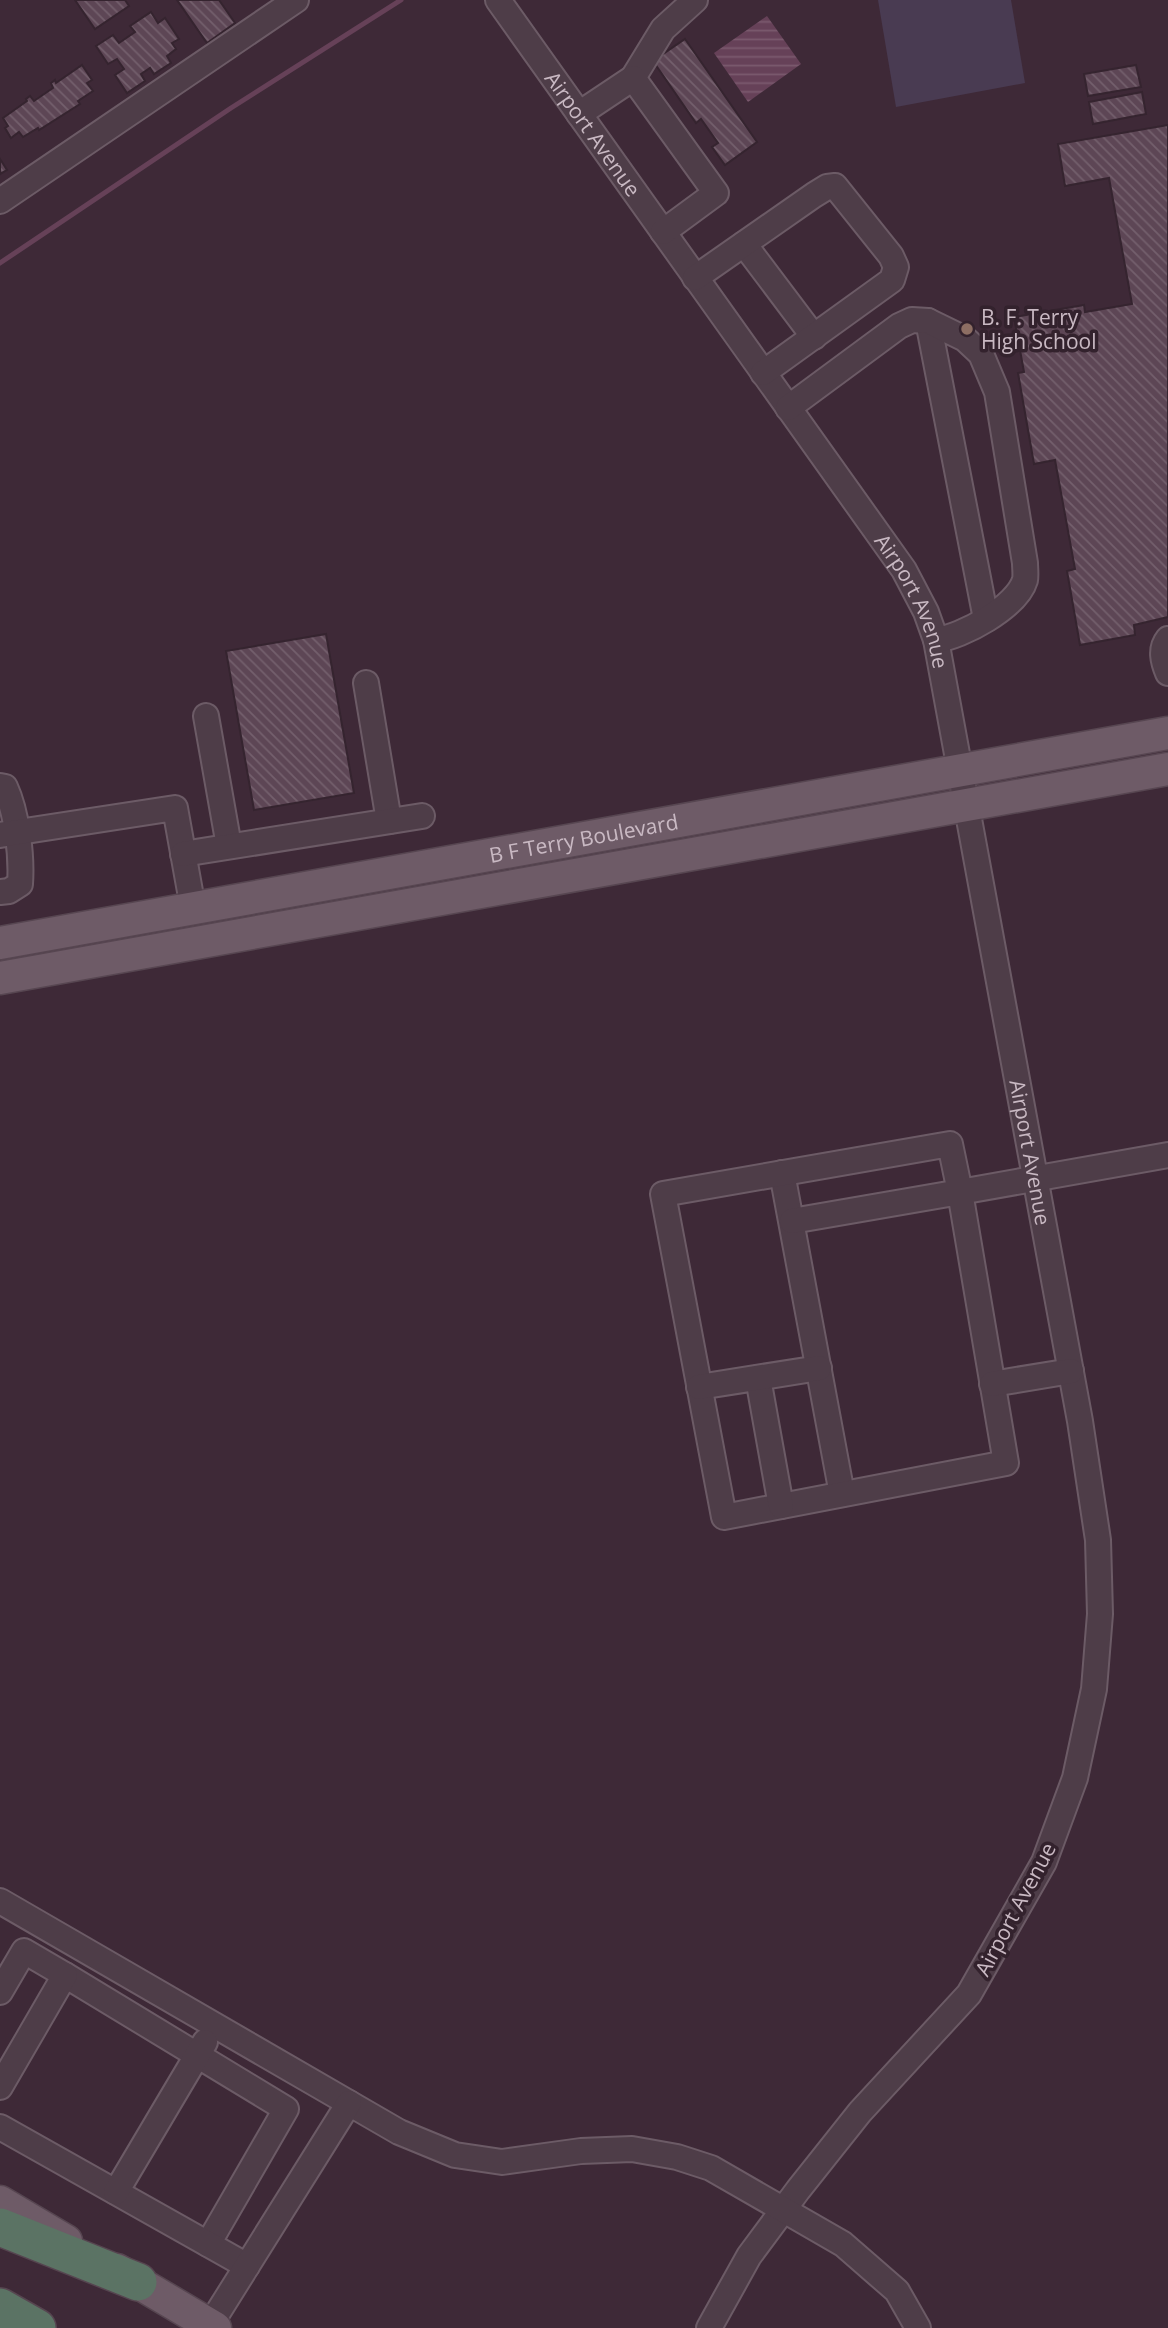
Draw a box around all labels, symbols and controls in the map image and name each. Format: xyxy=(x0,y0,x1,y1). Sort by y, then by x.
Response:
street label: Airport Avenue xyxy=(539,65,647,202)
place label: B. F. Terry High School xyxy=(981,303,1097,355)
marker: B. F. Terry High School xyxy=(959,321,975,337)
street label: Airport Avenue xyxy=(869,528,955,671)
street label: B F Terry Boulevard xyxy=(487,807,680,869)
street label: Airport Avenue xyxy=(1003,1077,1058,1227)
street label: Airport Avenue xyxy=(968,1837,1062,1981)

